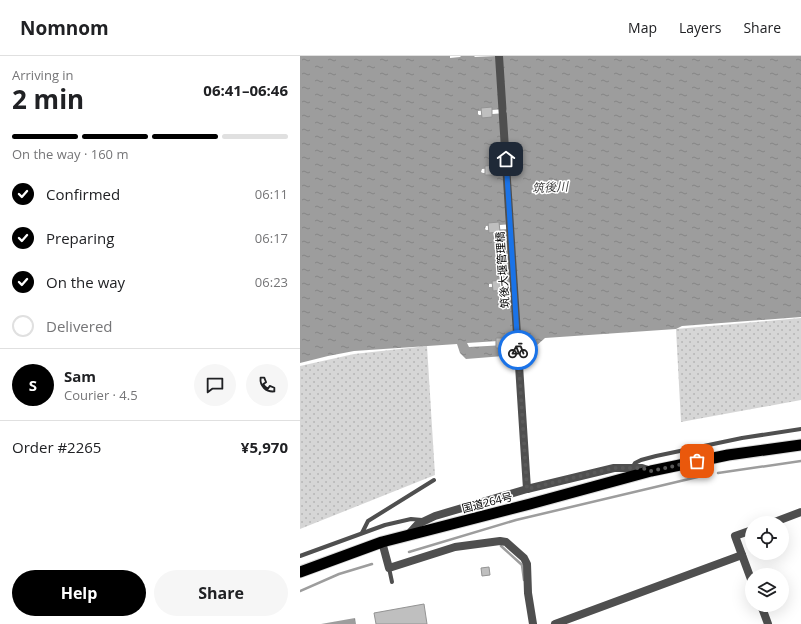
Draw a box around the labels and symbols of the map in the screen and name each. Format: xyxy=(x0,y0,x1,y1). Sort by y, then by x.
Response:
pin xyxy=(489,142,523,176)
water label: 筑後川 xyxy=(532,177,570,196)
street label: 筑後大堰管理橋 xyxy=(492,231,512,309)
courier xyxy=(498,330,538,370)
pin xyxy=(680,444,714,478)
street label: 国道264号 xyxy=(460,488,514,516)

